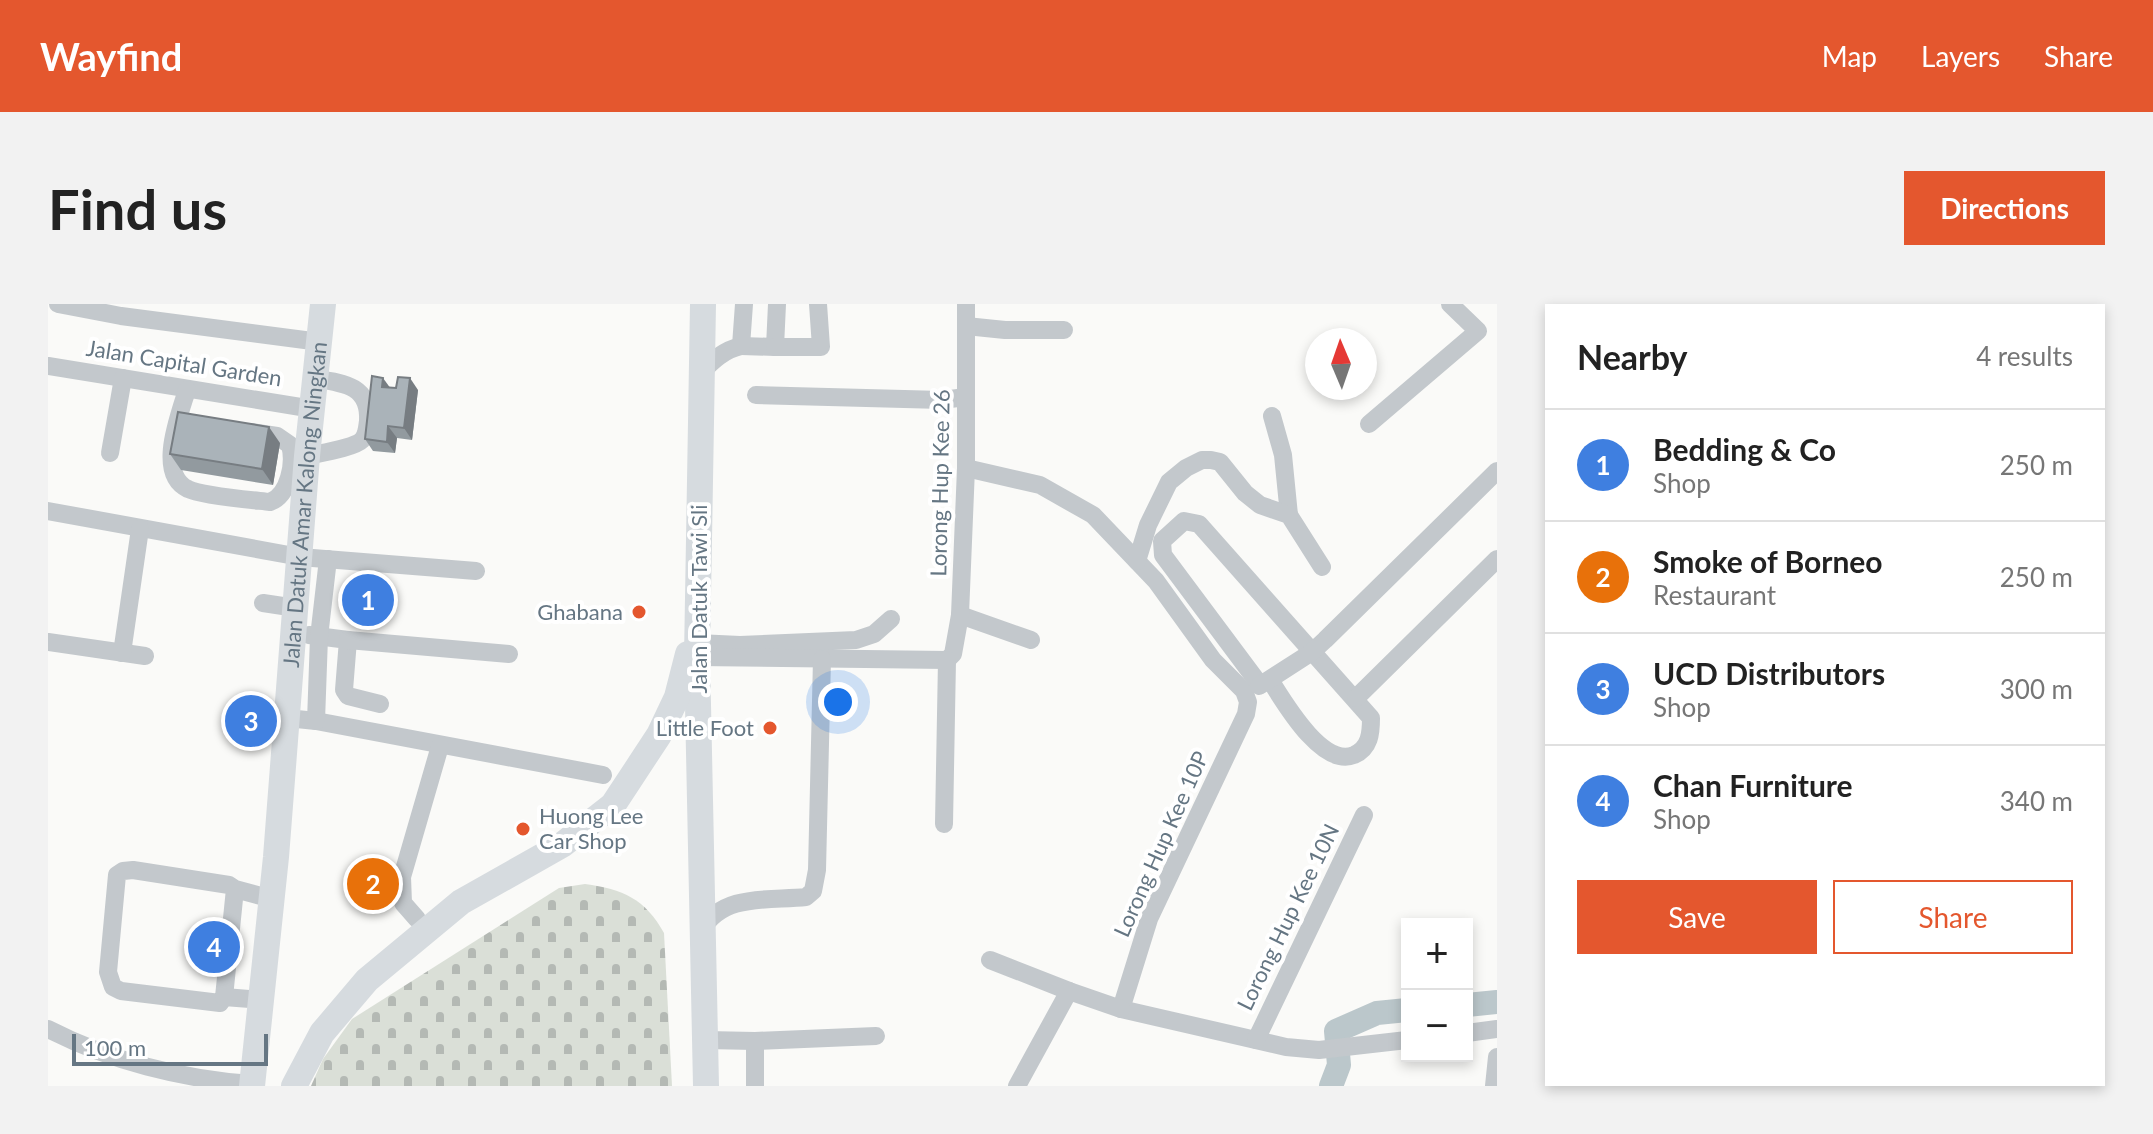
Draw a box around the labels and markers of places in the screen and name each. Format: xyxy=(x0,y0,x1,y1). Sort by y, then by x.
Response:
pin: 1 xyxy=(342,570,394,630)
place label: Ghabana xyxy=(537,598,623,625)
marker: Ghabana xyxy=(630,603,648,621)
pin: 3 xyxy=(225,691,277,751)
place label: Little Foot xyxy=(656,714,754,741)
marker: Little Foot xyxy=(761,719,779,737)
place label: Huong Lee Car Shop xyxy=(539,802,643,854)
marker: Huong Lee Car Shop xyxy=(514,820,532,838)
pin: 2 xyxy=(347,854,399,914)
pin: 4 xyxy=(188,917,240,977)

